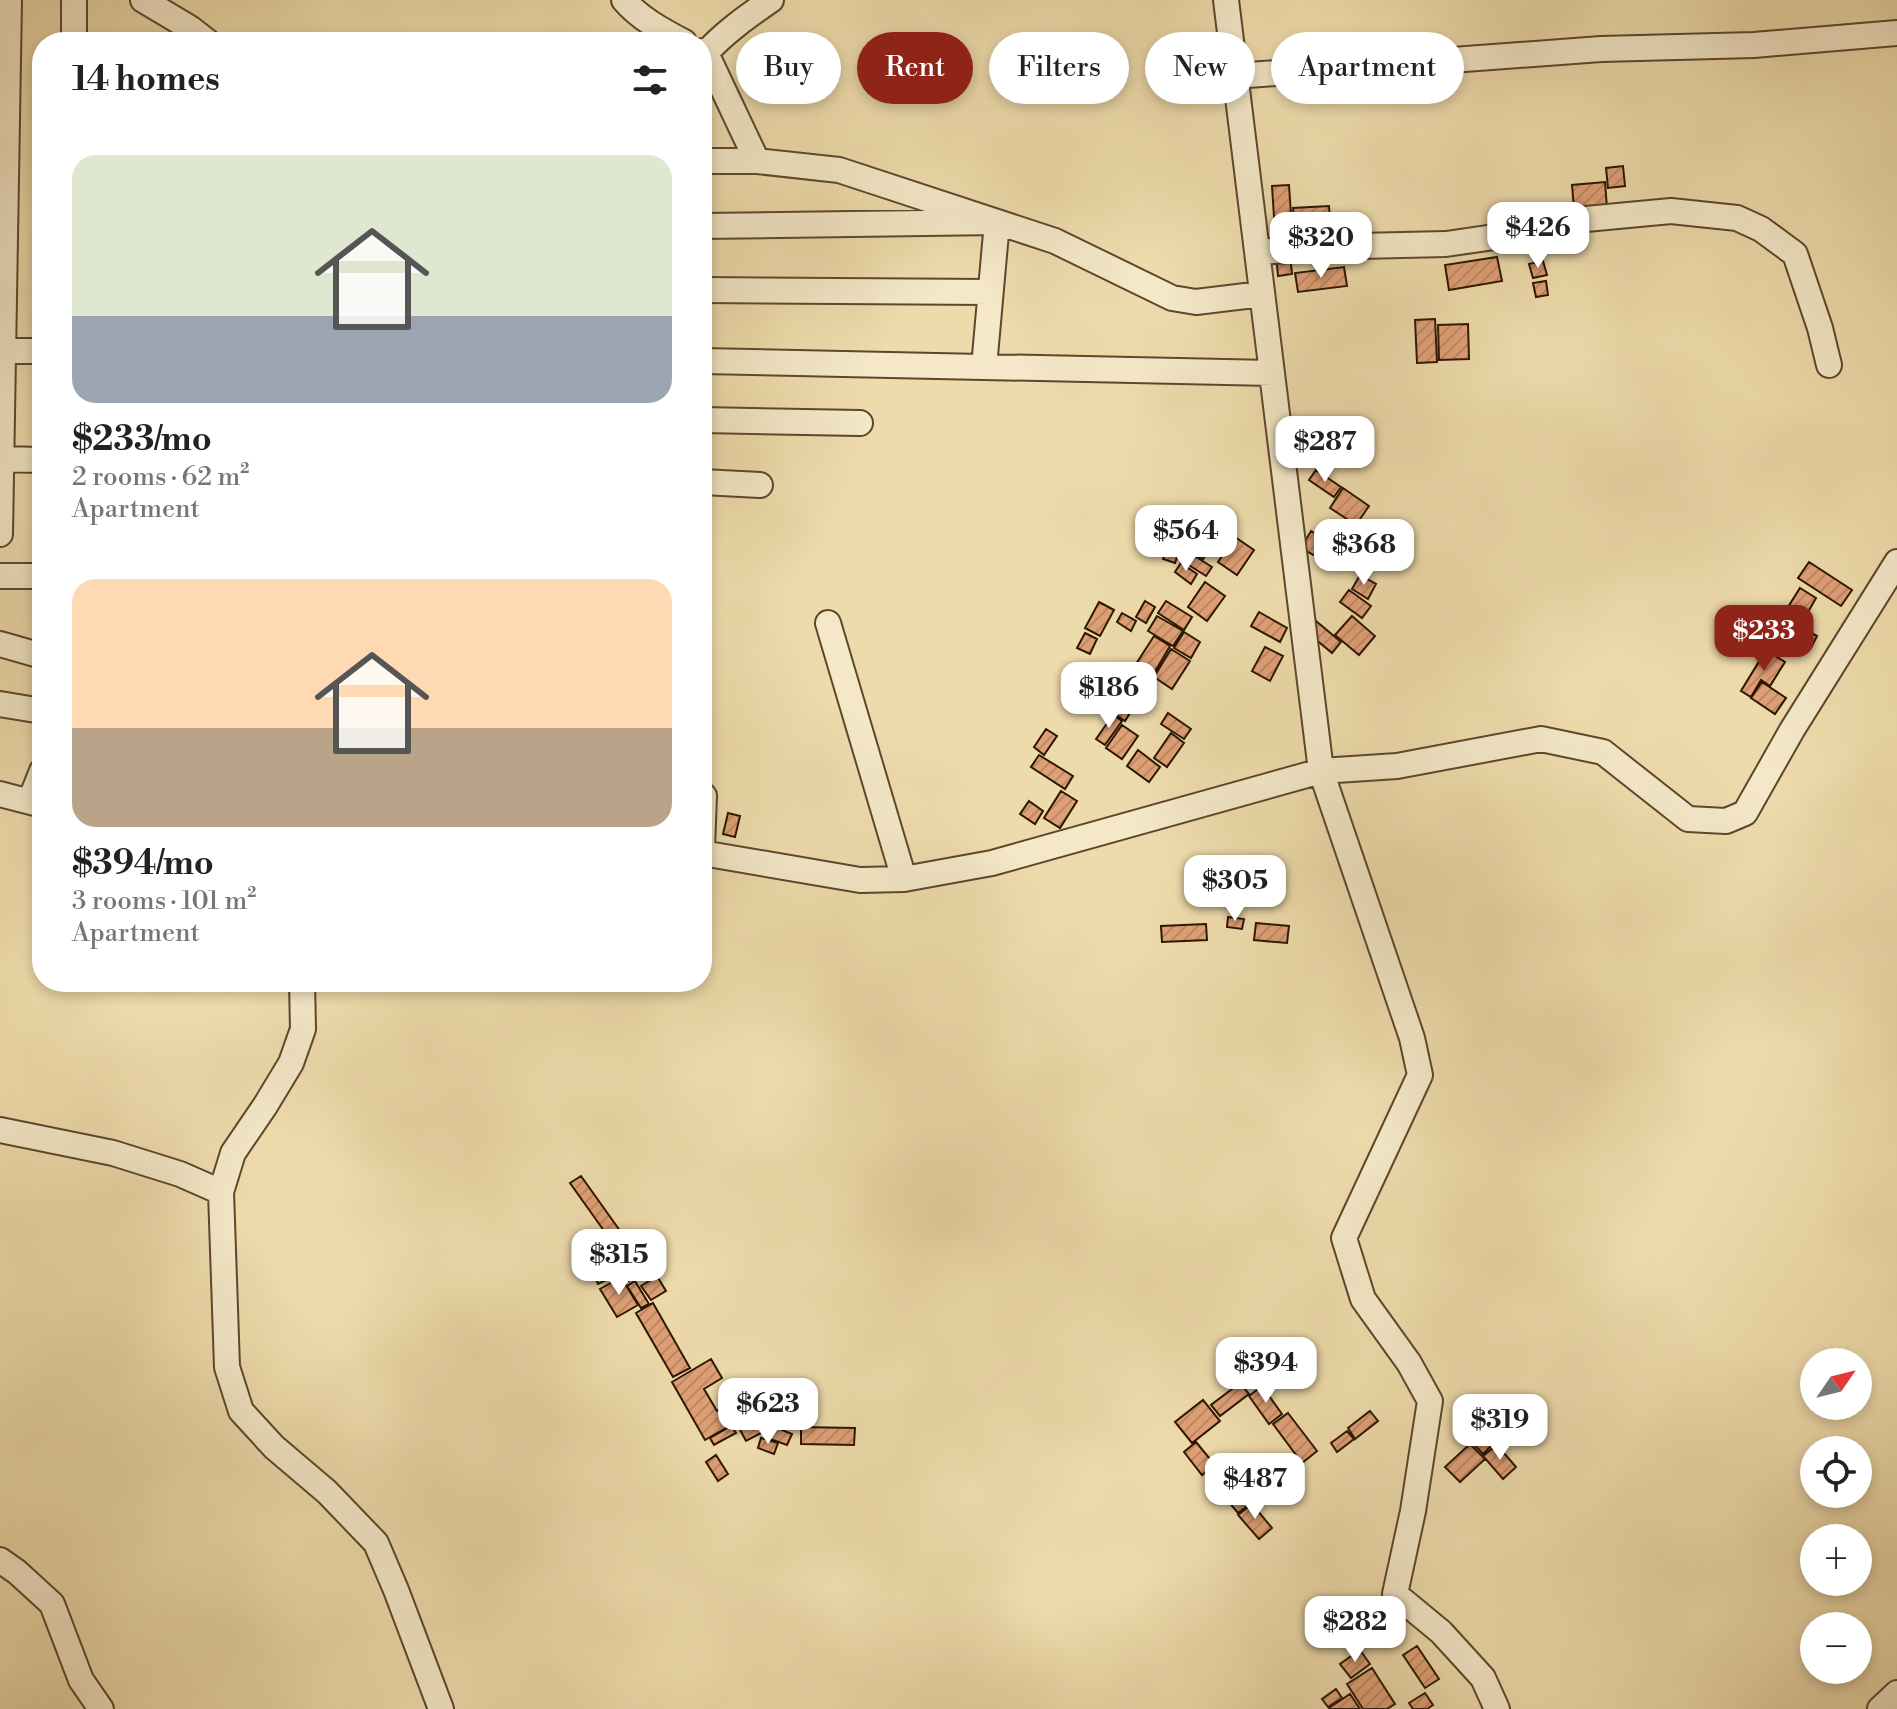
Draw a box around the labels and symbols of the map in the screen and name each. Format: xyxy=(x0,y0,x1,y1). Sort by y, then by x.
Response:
pin: $426 xyxy=(1491,202,1585,270)
pin: $320 xyxy=(1274,212,1368,280)
pin: $287 xyxy=(1278,416,1372,484)
pin: $564 xyxy=(1139,505,1233,573)
pin: $368 xyxy=(1317,519,1411,587)
pin: $233 xyxy=(1717,605,1811,673)
pin: $186 xyxy=(1062,662,1156,730)
pin: $305 xyxy=(1188,855,1282,923)
pin: $315 xyxy=(572,1229,666,1297)
pin: $394 xyxy=(1219,1337,1313,1405)
north arrow xyxy=(1800,1348,1872,1420)
pin: $623 xyxy=(721,1378,815,1446)
pin: $319 xyxy=(1453,1394,1547,1462)
pin: $487 xyxy=(1208,1453,1302,1521)
pin: $282 xyxy=(1308,1596,1402,1664)

